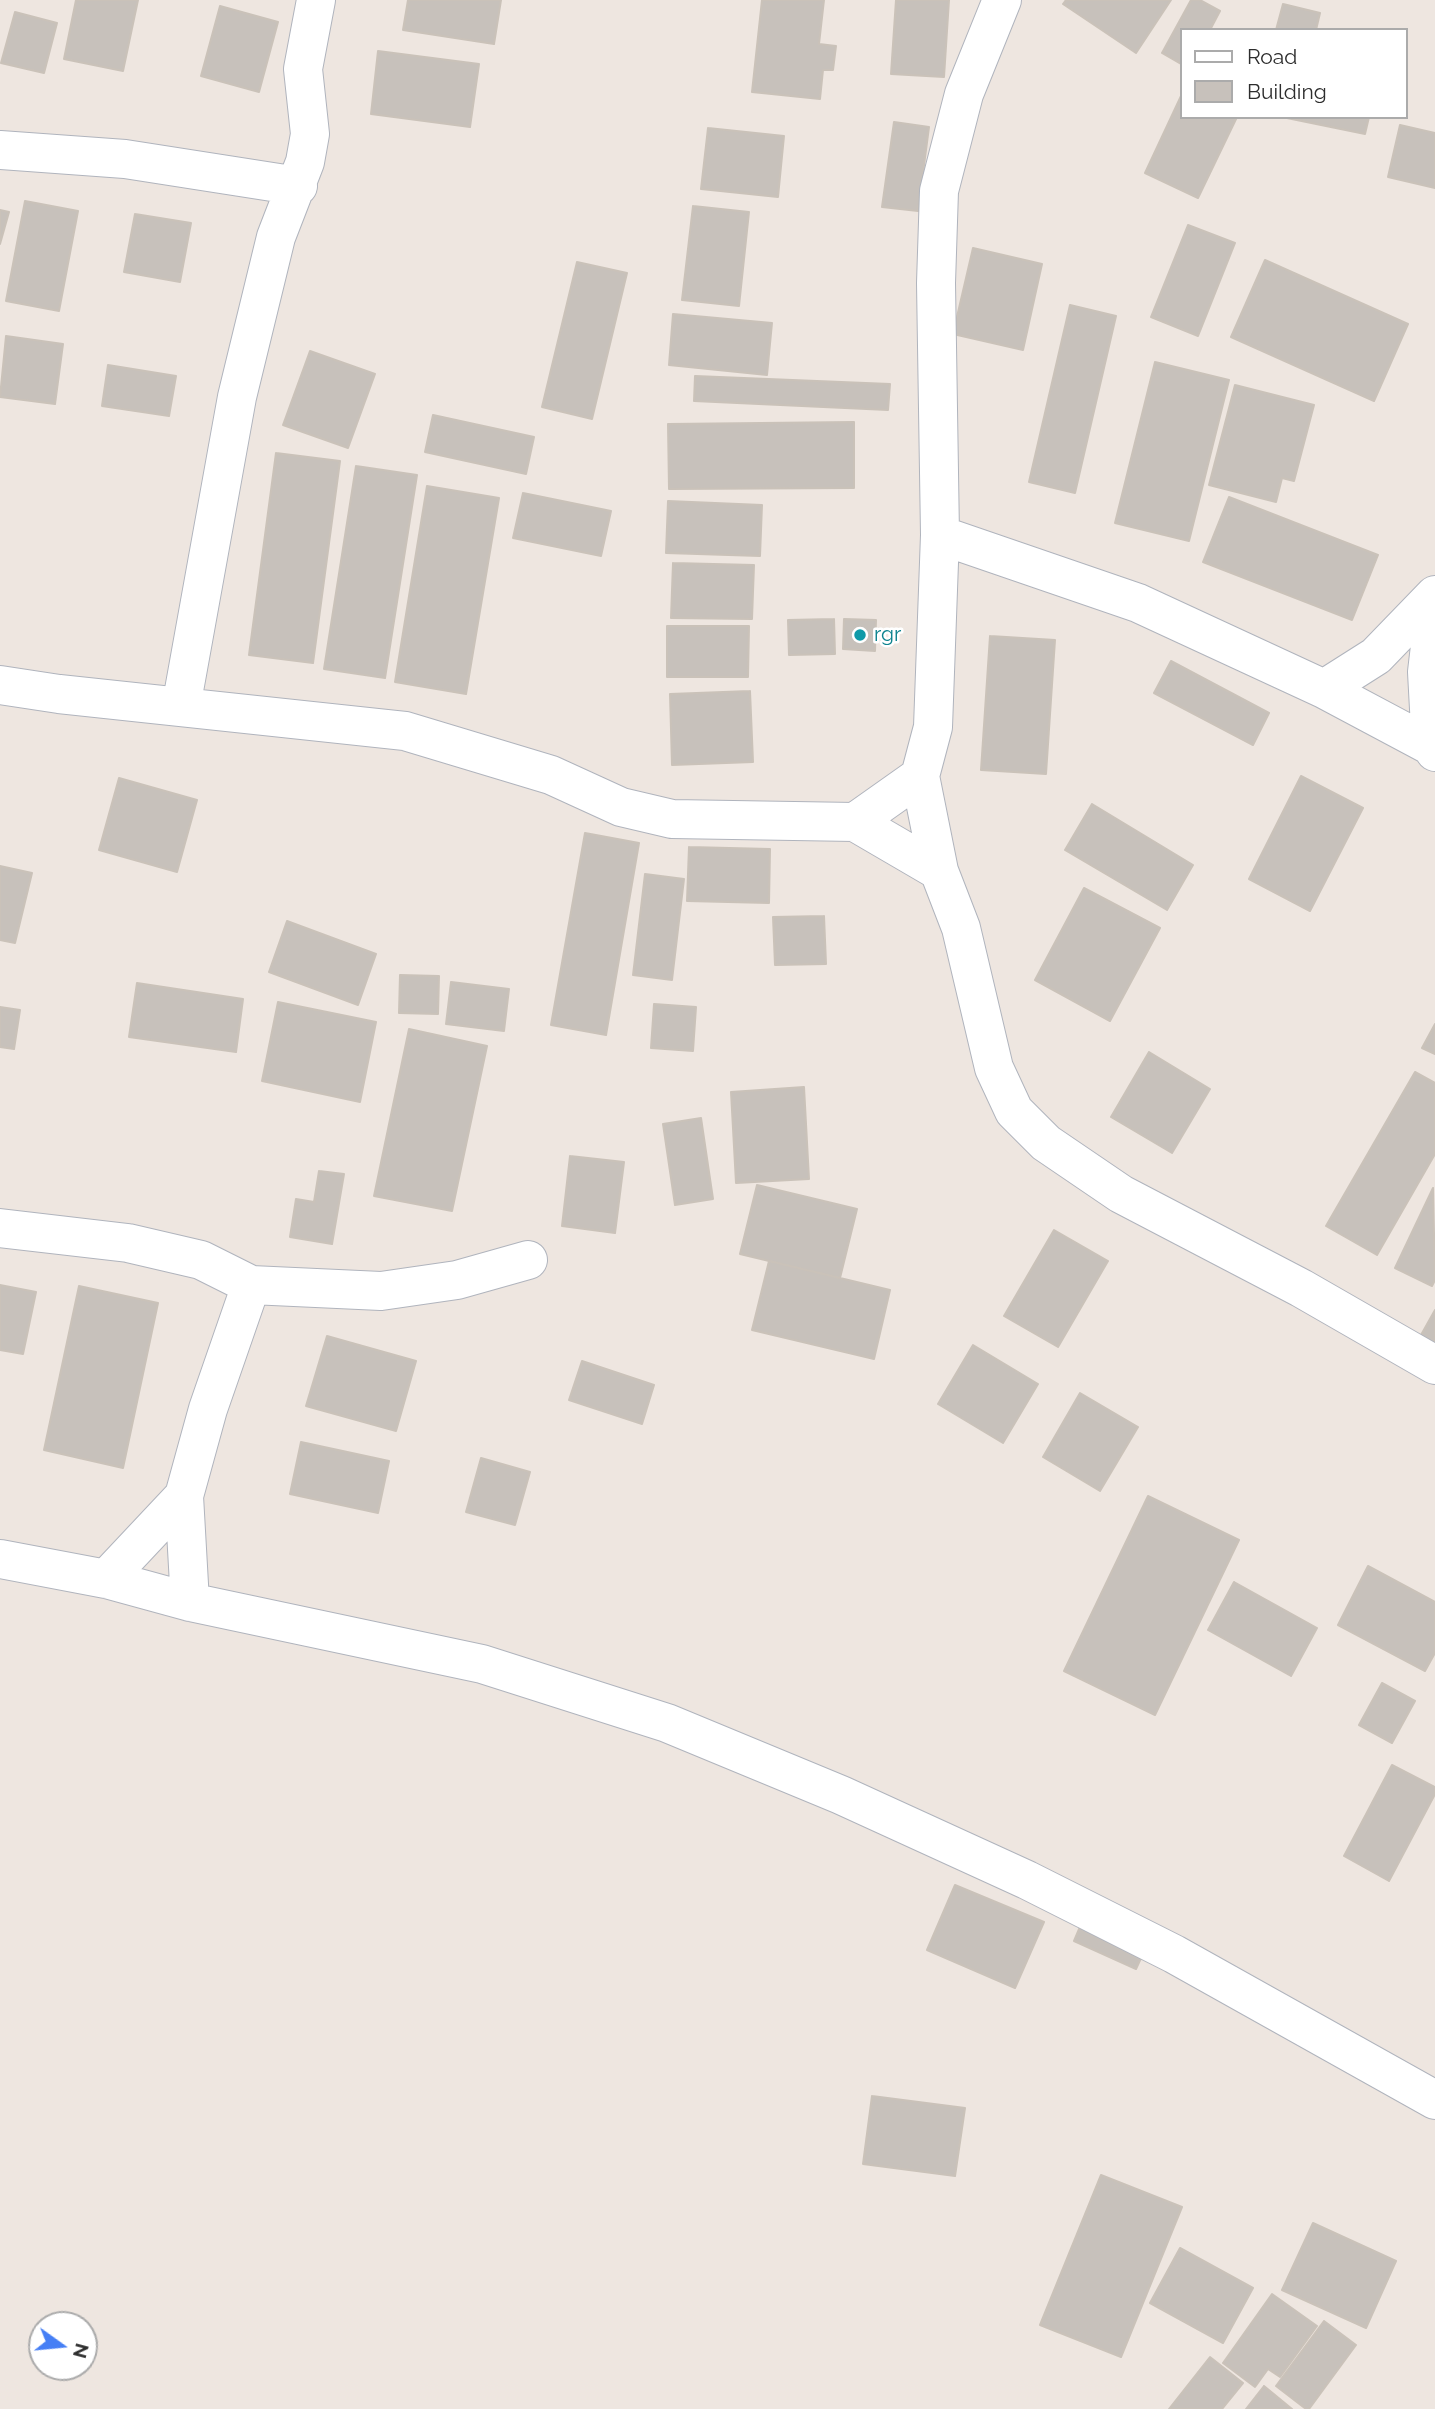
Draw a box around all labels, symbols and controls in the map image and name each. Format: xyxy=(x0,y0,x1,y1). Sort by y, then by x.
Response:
legend xyxy=(1180,28,1407,119)
text: Road xyxy=(1247,44,1297,69)
text: Building xyxy=(1247,79,1327,104)
place label: rgr xyxy=(874,622,901,648)
marker: rgr xyxy=(852,627,868,643)
north arrow xyxy=(28,2311,98,2381)
text: N xyxy=(69,2341,94,2361)

